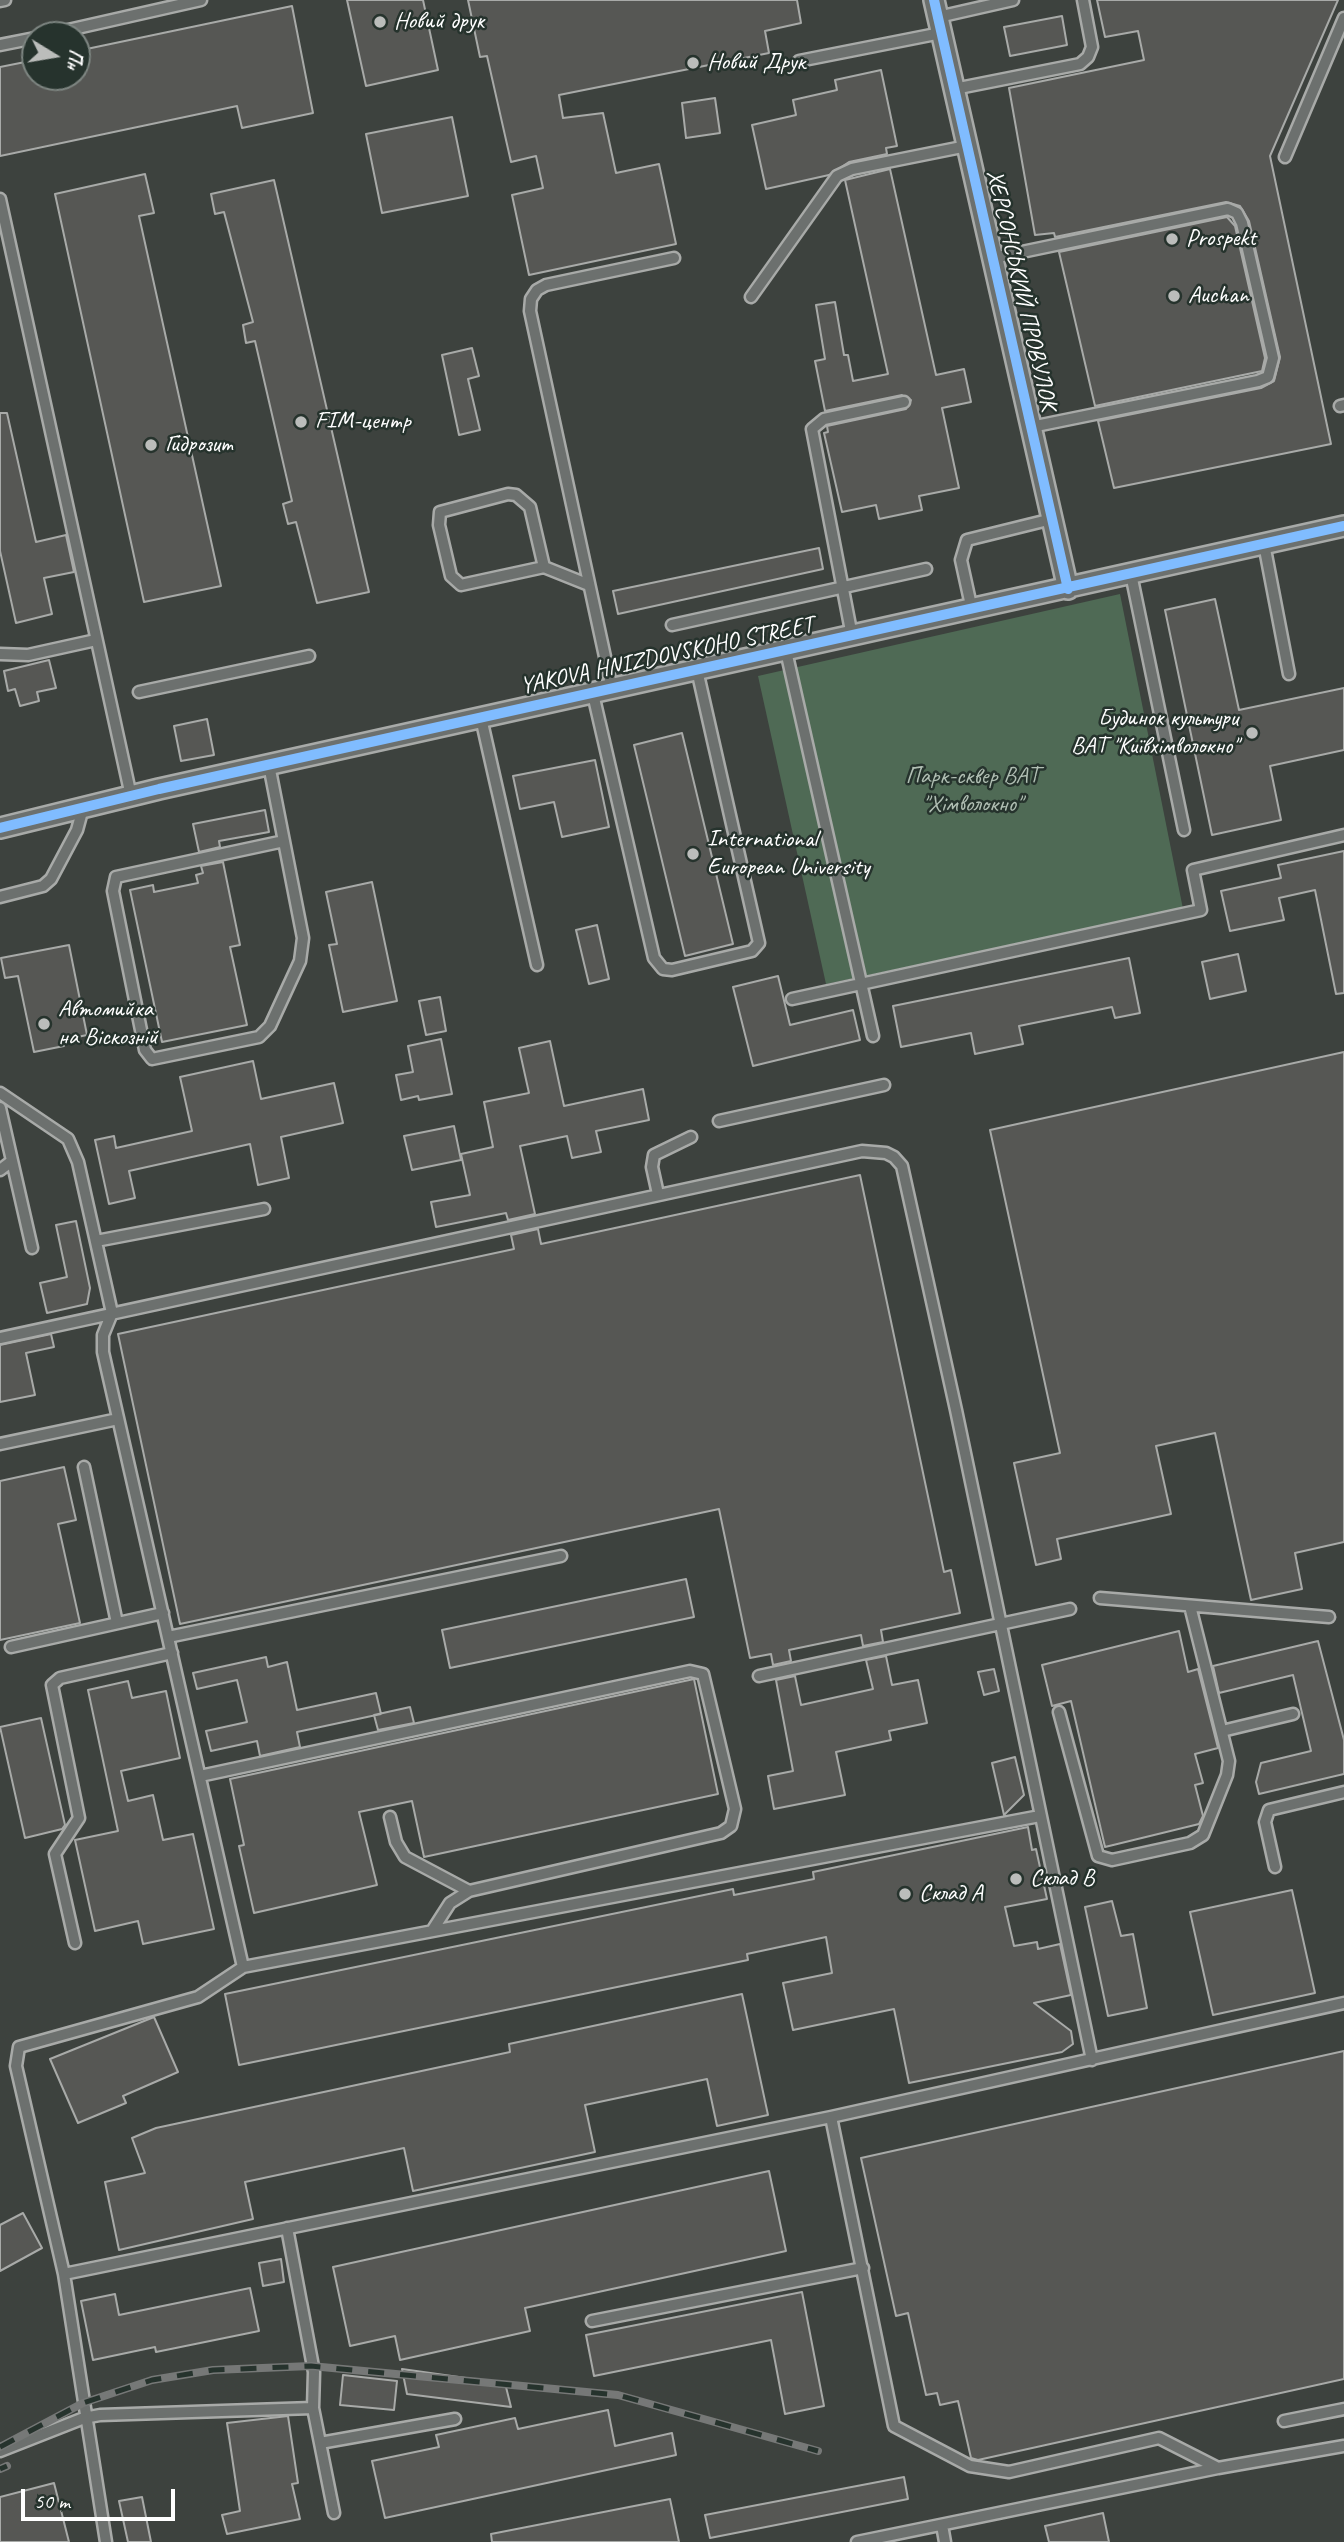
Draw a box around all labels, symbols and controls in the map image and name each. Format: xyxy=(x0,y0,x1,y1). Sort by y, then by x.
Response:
place label: Новий друк xyxy=(394,8,484,36)
marker: Новий друк xyxy=(372,14,388,30)
north arrow xyxy=(21,21,91,91)
text: Пн xyxy=(61,48,88,72)
place label: Новий Друк xyxy=(707,49,805,77)
marker: Новий Друк xyxy=(685,55,701,71)
street label: ХЕРСОНСЬКИЙ ПРОВУЛОК xyxy=(979,167,1063,413)
place label: Prospekt xyxy=(1186,225,1256,253)
marker: Prospekt xyxy=(1164,231,1180,247)
place label: Auchan xyxy=(1188,282,1249,310)
marker: Auchan xyxy=(1166,288,1182,304)
place label: FIM-центр xyxy=(315,408,411,436)
marker: FIM-центр xyxy=(293,414,309,430)
place label: Гидрозит xyxy=(165,431,232,459)
marker: Гидрозит xyxy=(143,437,159,453)
street label: YAKOVA HNIZDOVSKOHO STREET xyxy=(518,611,816,701)
place label: Будинок культури ВАТ "Київхімволокно" xyxy=(1071,705,1238,761)
marker: Будинок культури ВАТ "Київхімволокно" xyxy=(1244,725,1260,741)
park label: Парк-сквер ВАТ "Хімволокно" xyxy=(905,763,1039,819)
place label: International European University xyxy=(707,826,870,882)
marker: International European University xyxy=(685,846,701,862)
place label: Автомийка на Віскозній xyxy=(58,996,158,1052)
marker: Автомийка на Віскозній xyxy=(36,1016,52,1032)
place label: Склад B xyxy=(1030,1865,1094,1893)
marker: Склад B xyxy=(1008,1871,1024,1887)
place label: Склад A xyxy=(919,1880,983,1908)
marker: Склад A xyxy=(897,1886,913,1902)
scale bar xyxy=(24,2476,178,2520)
text: 50 m xyxy=(34,2488,70,2514)

